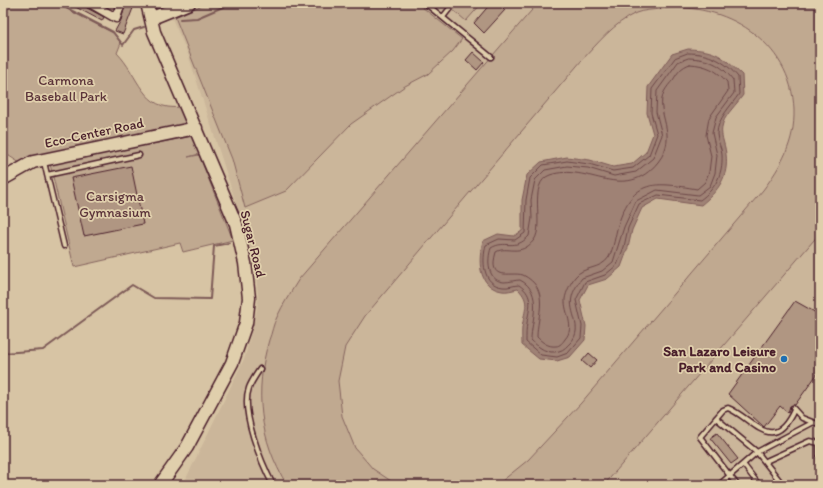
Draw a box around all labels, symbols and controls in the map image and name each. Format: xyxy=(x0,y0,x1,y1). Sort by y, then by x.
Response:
park label: Carmona Baseball Park xyxy=(25,72,108,105)
street label: Eco-Center Road xyxy=(43,114,146,152)
park label: Carsigma Gymnasium xyxy=(79,188,152,221)
street label: Sugar Road xyxy=(236,209,270,280)
place label: San Lazaro Leisure Park and Casino xyxy=(663,343,776,376)
marker: San Lazaro Leisure Park and Casino xyxy=(779,354,789,364)

